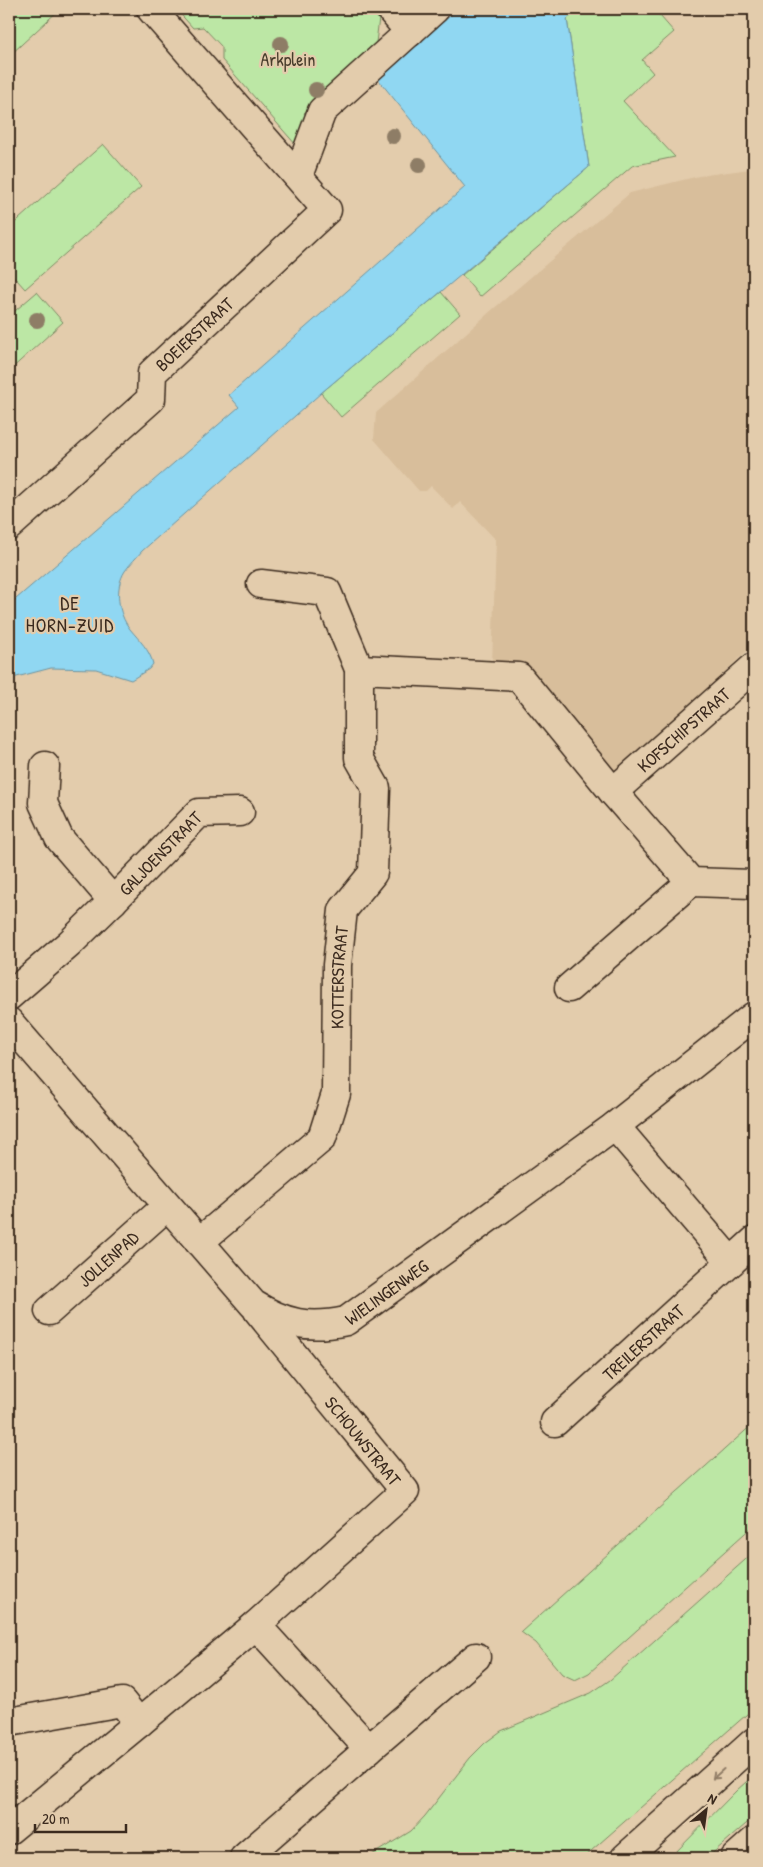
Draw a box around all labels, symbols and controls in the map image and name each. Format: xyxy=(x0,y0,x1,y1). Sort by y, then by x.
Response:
park label: Arkplein xyxy=(260,47,316,72)
street label: BOEIERSTRAAT xyxy=(150,291,239,377)
district label: DE HORN-ZUID xyxy=(26,590,114,638)
street label: KOFSCHIPSTRAAT xyxy=(631,681,736,778)
street label: GALJOENSTRAAT xyxy=(113,805,207,901)
street label: KOTTERSTRAAT xyxy=(324,924,354,1029)
street label: JOLLENPAD xyxy=(72,1224,144,1292)
street label: WIELINGENWEG xyxy=(339,1253,433,1331)
street label: TREILERSTRAAT xyxy=(597,1298,690,1386)
street label: SCHOUWSTRAAT xyxy=(319,1391,407,1491)
one-way arrow xyxy=(711,1768,724,1780)
north arrow xyxy=(680,1784,730,1834)
text: N xyxy=(705,1788,721,1809)
scale bar xyxy=(35,1802,126,1834)
text: 20 m xyxy=(42,1808,69,1829)

